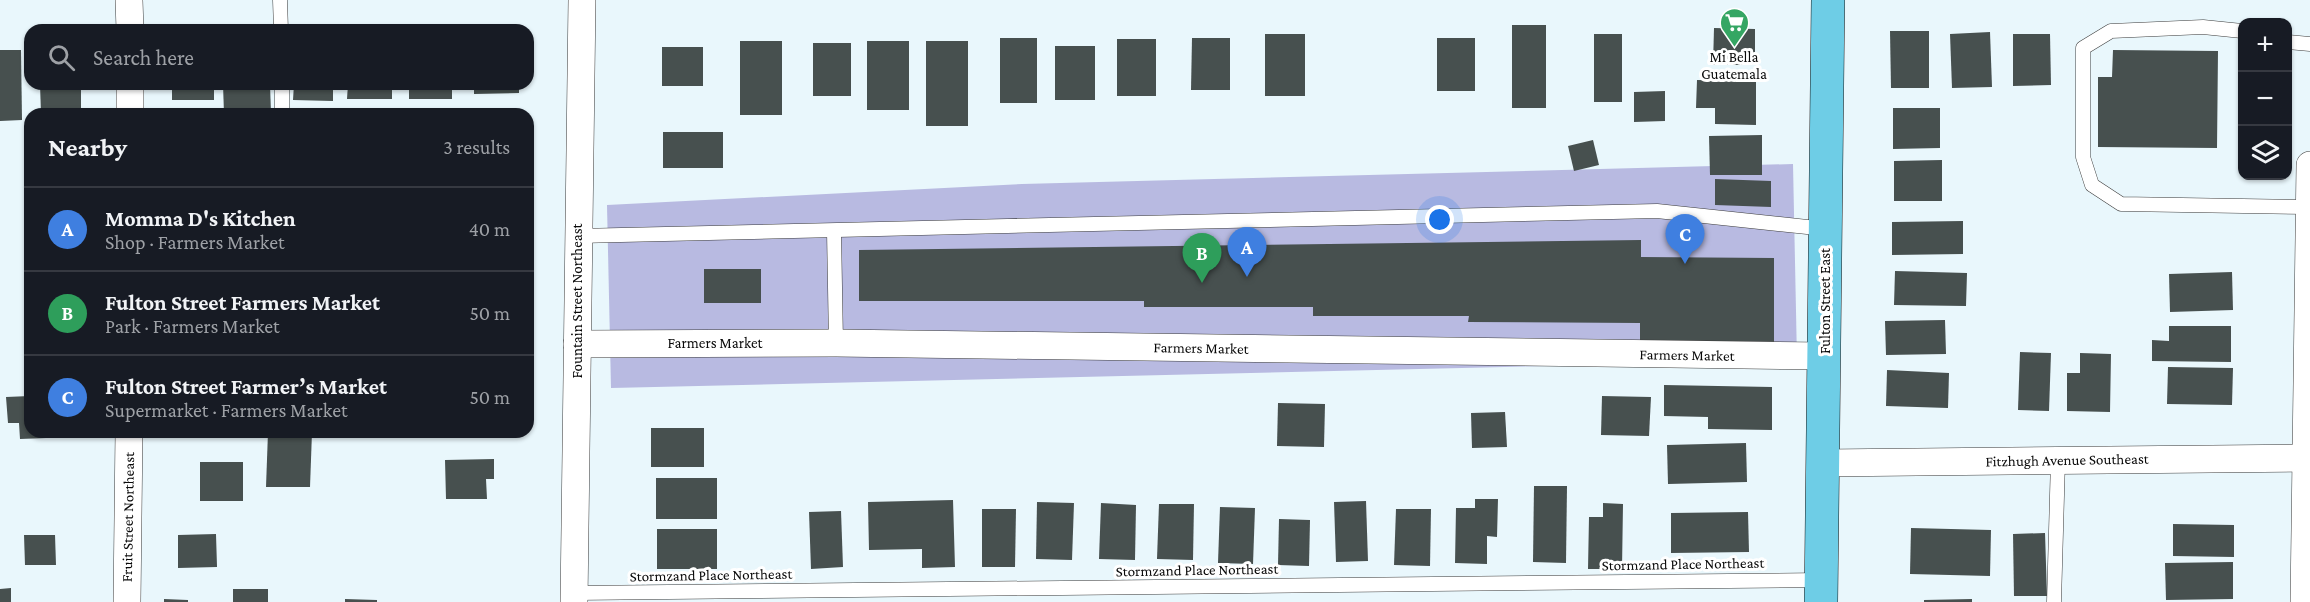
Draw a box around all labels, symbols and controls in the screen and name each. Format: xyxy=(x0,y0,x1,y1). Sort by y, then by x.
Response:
supermarket icon: Mi Bella Guatemala xyxy=(1718,6,1750,48)
map controls xyxy=(2238,18,2292,180)
button: + xyxy=(2238,18,2292,72)
search box xyxy=(24,24,534,90)
icon: search xyxy=(45,41,78,74)
text: Search here xyxy=(93,45,194,70)
place label: Mi Bella Guatemala xyxy=(1701,49,1767,82)
button: − xyxy=(2238,72,2292,126)
button: layers xyxy=(2238,126,2292,180)
text: Nearby xyxy=(48,133,127,162)
text: 3 results xyxy=(443,136,510,158)
your location xyxy=(1425,205,1454,234)
text: Momma D's Kitchen xyxy=(105,206,296,231)
pin: C xyxy=(1666,214,1704,264)
text: A xyxy=(62,218,73,240)
text: 40 m xyxy=(469,218,510,240)
street label: Fountain Street Northeast xyxy=(569,222,585,379)
pin: A xyxy=(1228,228,1266,277)
text: Shop · Farmers Market xyxy=(105,231,285,253)
pin: B xyxy=(1182,234,1222,283)
street label: Fulton Street East xyxy=(1817,247,1833,354)
text: Fulton Street Farmers Market xyxy=(105,290,380,315)
text: B xyxy=(62,302,73,324)
text: 50 m xyxy=(469,302,510,324)
text: Park · Farmers Market xyxy=(105,315,280,337)
street label: Farmers Market xyxy=(667,335,764,351)
street label: Farmers Market xyxy=(1153,339,1250,357)
street label: Farmers Market xyxy=(1639,346,1736,364)
text: Fulton Street Farmer’s Market xyxy=(105,374,387,399)
text: C xyxy=(61,386,74,408)
text: 50 m xyxy=(469,386,510,408)
text: Supermarket · Farmers Market xyxy=(105,399,348,421)
street label: Fruit Street Northeast xyxy=(119,451,137,582)
street label: Fitzhugh Avenue Southeast xyxy=(1985,451,2150,470)
street label: Stormzand Place Northeast xyxy=(1602,555,1766,573)
street label: Stormzand Place Northeast xyxy=(1116,561,1280,579)
street label: Stormzand Place Northeast xyxy=(630,566,794,584)

